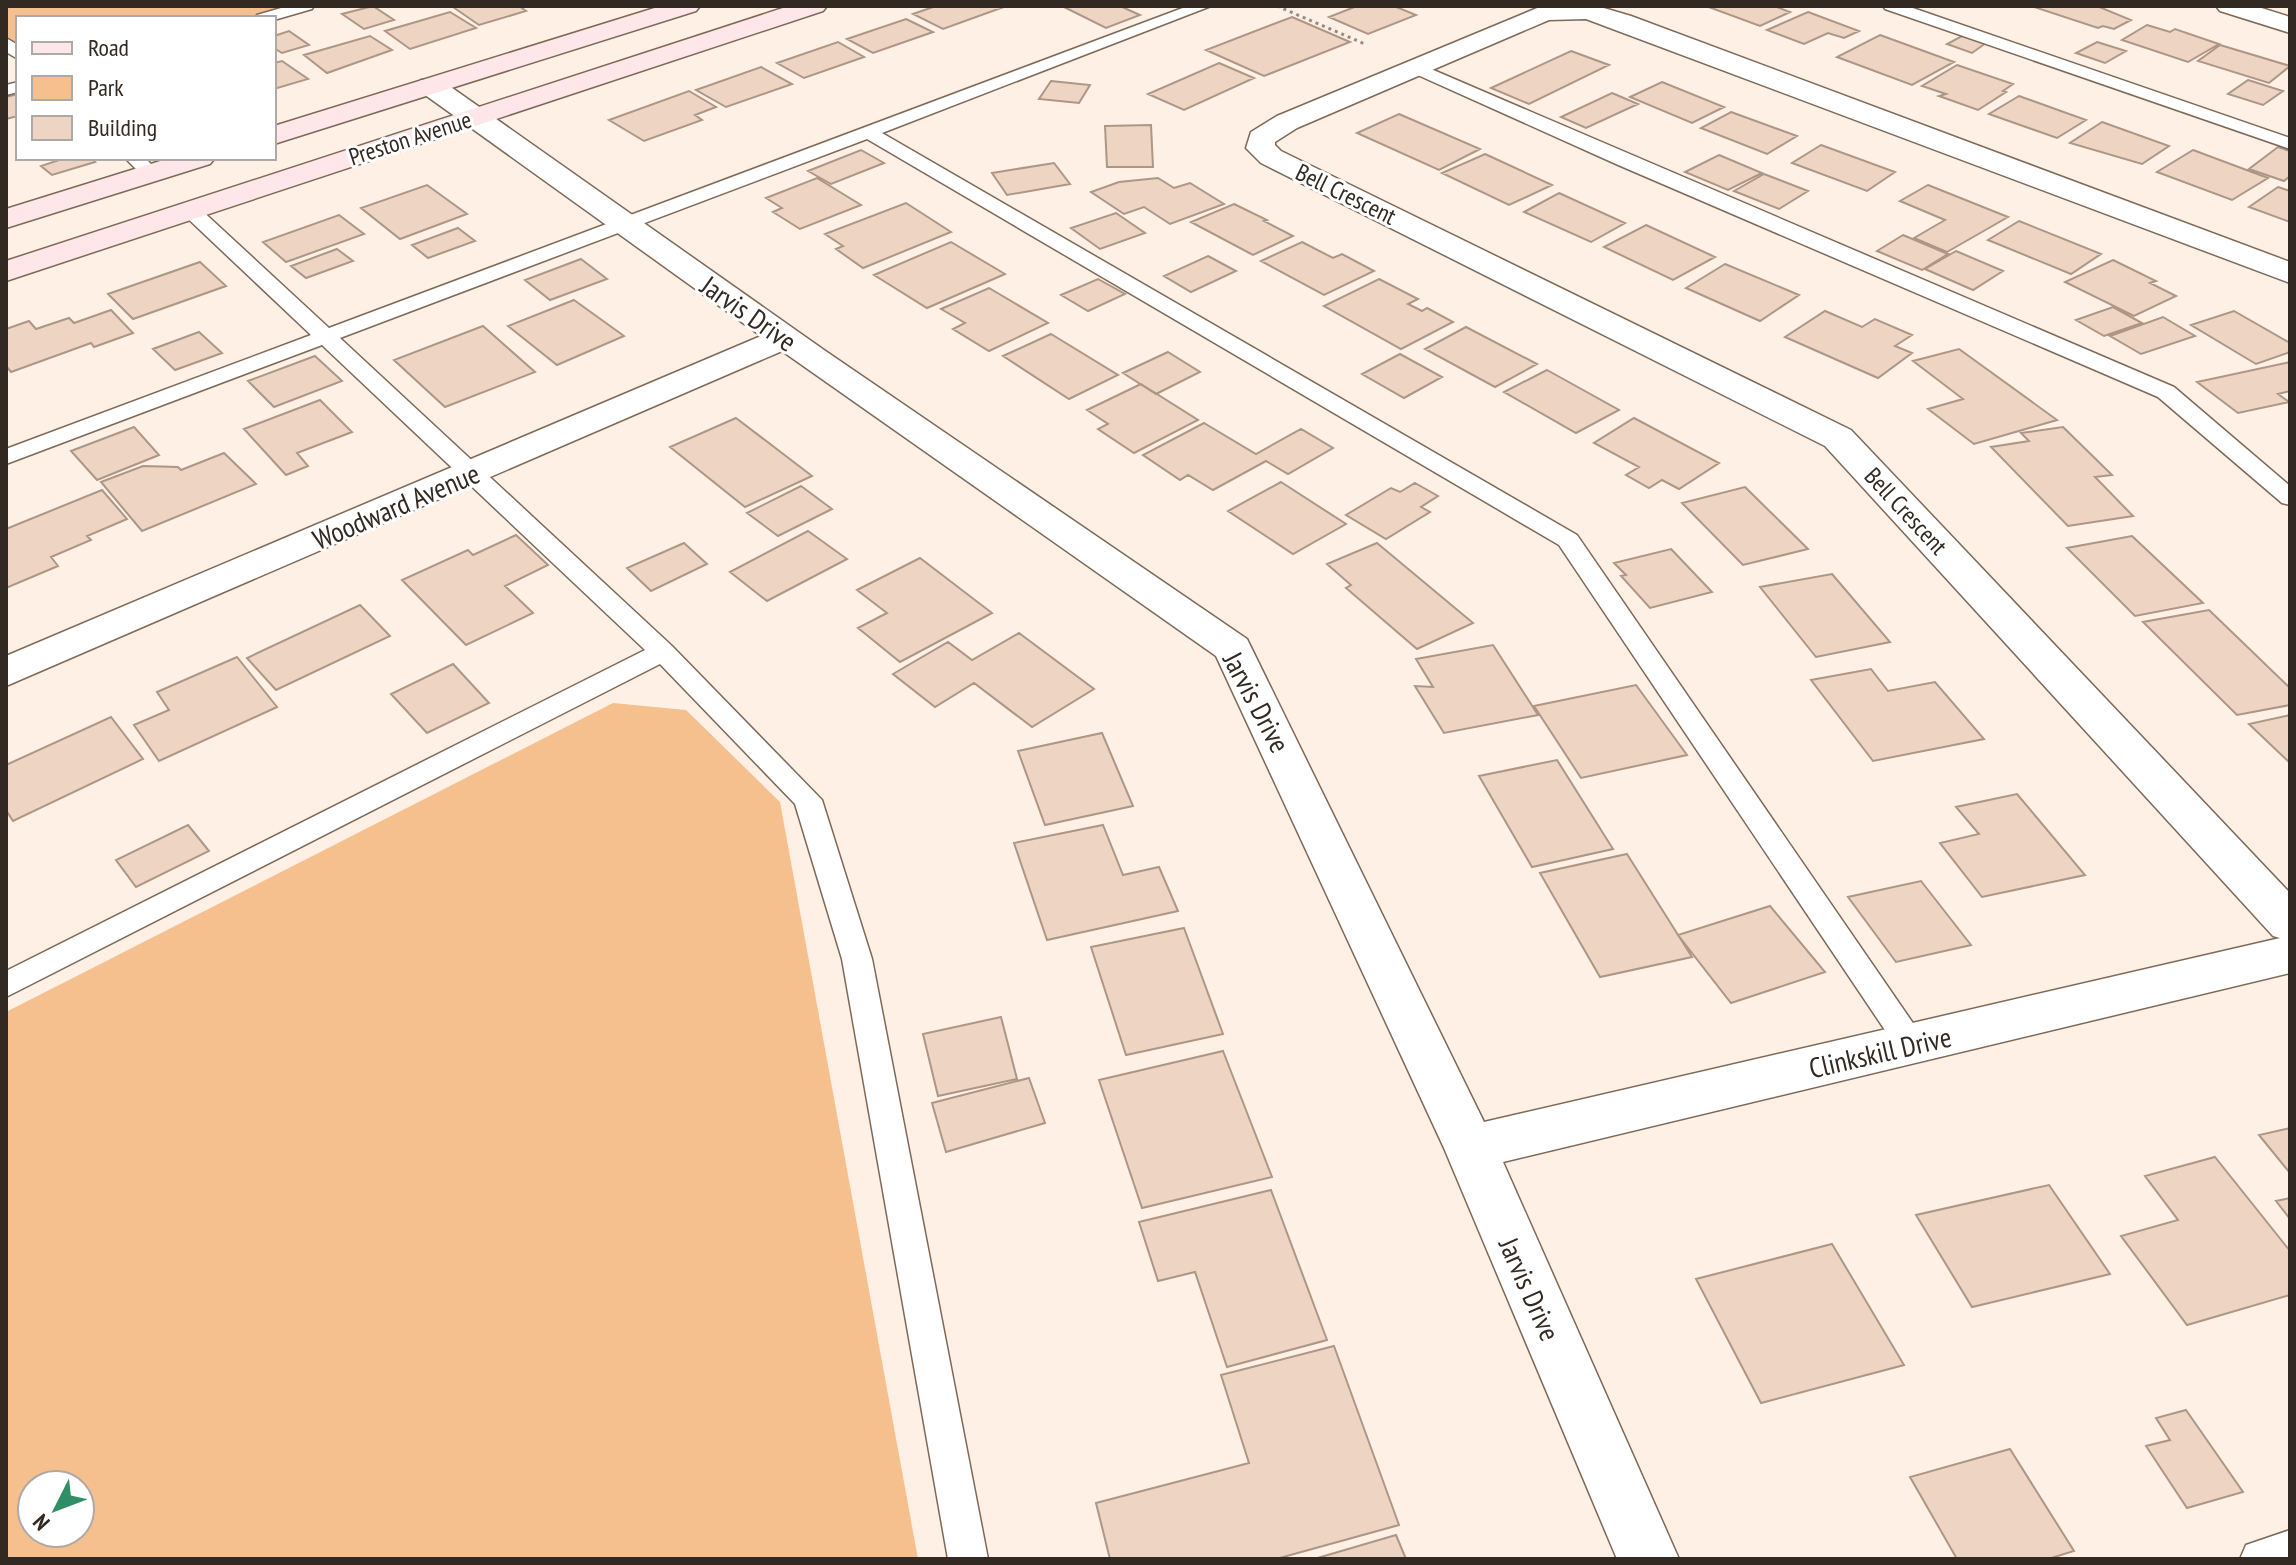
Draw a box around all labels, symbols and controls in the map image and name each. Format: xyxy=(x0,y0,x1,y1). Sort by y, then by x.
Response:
legend xyxy=(16,16,276,160)
text: Road xyxy=(88,32,129,63)
text: Park xyxy=(88,72,124,103)
street label: Preston Avenue xyxy=(345,104,475,172)
text: Building xyxy=(88,112,157,143)
street label: Bell Crescent xyxy=(1291,156,1402,232)
street label: Jarvis Drive xyxy=(693,266,804,359)
street label: Woodward Avenue xyxy=(307,454,485,558)
street label: Bell Crescent xyxy=(1858,461,1954,561)
street label: Jarvis Drive xyxy=(1215,644,1299,759)
street label: Clinkskill Drive xyxy=(1805,1018,1955,1086)
street label: Jarvis Drive xyxy=(1491,1231,1569,1346)
north arrow xyxy=(16,1469,96,1549)
text: N xyxy=(27,1509,56,1536)

